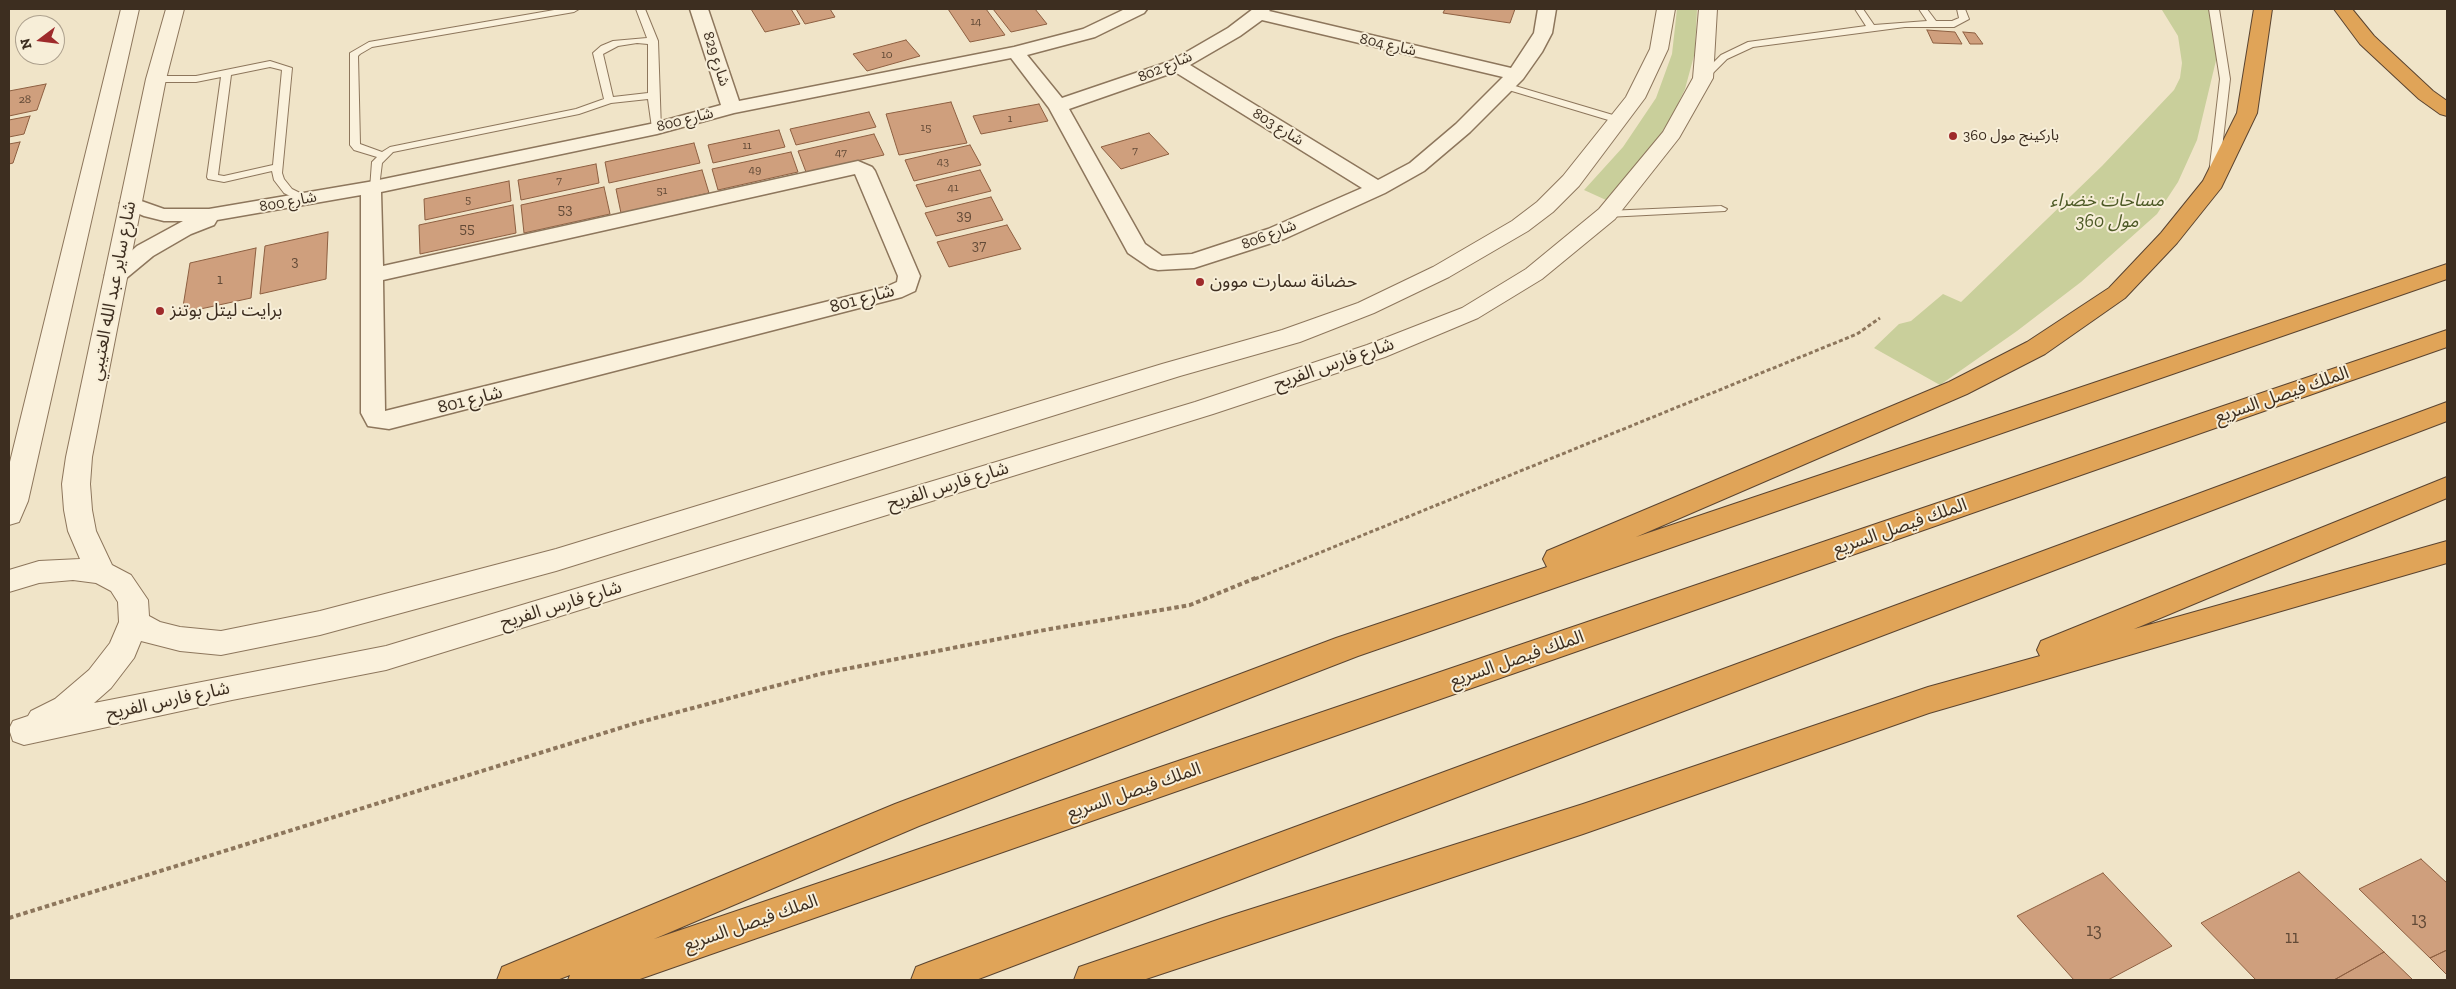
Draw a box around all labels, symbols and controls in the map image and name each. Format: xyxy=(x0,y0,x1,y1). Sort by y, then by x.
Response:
north arrow xyxy=(15,15,65,65)
house number: 14 xyxy=(970,15,982,29)
street label: شارع 829 xyxy=(699,29,733,89)
street label: شارع 804 xyxy=(1358,30,1418,60)
text: N xyxy=(16,36,36,51)
house number: 10 xyxy=(881,48,893,62)
street label: شارع 802 xyxy=(1135,48,1195,86)
house number: 28 xyxy=(19,93,31,107)
street label: شارع 800 xyxy=(655,104,715,136)
street label: شارع 803 xyxy=(1249,104,1307,150)
house number: 1 xyxy=(1008,112,1012,126)
house number: 15 xyxy=(921,121,931,135)
place label: باركينج مول 360 xyxy=(1963,127,2059,145)
marker: باركينج مول 360 xyxy=(1947,130,1959,142)
house number: 11 xyxy=(742,139,752,153)
house number: 7 xyxy=(1132,144,1138,158)
house number: 47 xyxy=(835,146,847,160)
house number: 43 xyxy=(937,155,949,169)
house number: 49 xyxy=(749,163,761,177)
house number: 7 xyxy=(556,174,562,188)
house number: 41 xyxy=(947,181,959,195)
house number: 51 xyxy=(657,184,667,198)
street label: شارع 800 xyxy=(258,188,318,216)
park label: مساحات خضراء 360 مول xyxy=(2050,190,2164,232)
house number: 5 xyxy=(465,193,471,207)
street label: شارع ساير عبد الله العتيبي xyxy=(85,199,141,383)
house number: 53 xyxy=(557,201,573,219)
house number: 39 xyxy=(956,207,972,225)
street label: شارع 806 xyxy=(1239,216,1299,254)
house number: 55 xyxy=(459,220,475,238)
house number: 37 xyxy=(972,237,986,255)
house number: 3 xyxy=(291,253,299,271)
house number: 1 xyxy=(217,271,223,289)
place label: حضانة سمارت موون xyxy=(1210,271,1357,293)
marker: حضانة سمارت موون xyxy=(1194,276,1206,288)
street label: شارع 801 xyxy=(827,280,897,318)
place label: برايت ليتل بوتنز xyxy=(170,300,282,322)
marker: برايت ليتل بوتنز xyxy=(154,305,166,317)
street label: شارع فارس الفريح xyxy=(1271,333,1397,395)
street label: الملك فيصل السريع xyxy=(2212,362,2352,428)
street label: شارع 801 xyxy=(435,382,505,418)
street label: شارع فارس الفريح xyxy=(885,457,1011,515)
street label: الملك فيصل السريع xyxy=(1830,494,1970,560)
street label: شارع فارس الفريح xyxy=(498,576,624,634)
street label: الملك فيصل السريع xyxy=(1447,626,1587,692)
street label: شارع فارس الفريح xyxy=(104,677,232,725)
street label: الملك فيصل السريع xyxy=(1064,758,1204,824)
street label: الملك فيصل السريع xyxy=(681,890,821,956)
house number: 13 xyxy=(2411,909,2427,931)
house number: 13 xyxy=(2086,920,2102,942)
house number: 11 xyxy=(2285,927,2299,949)

